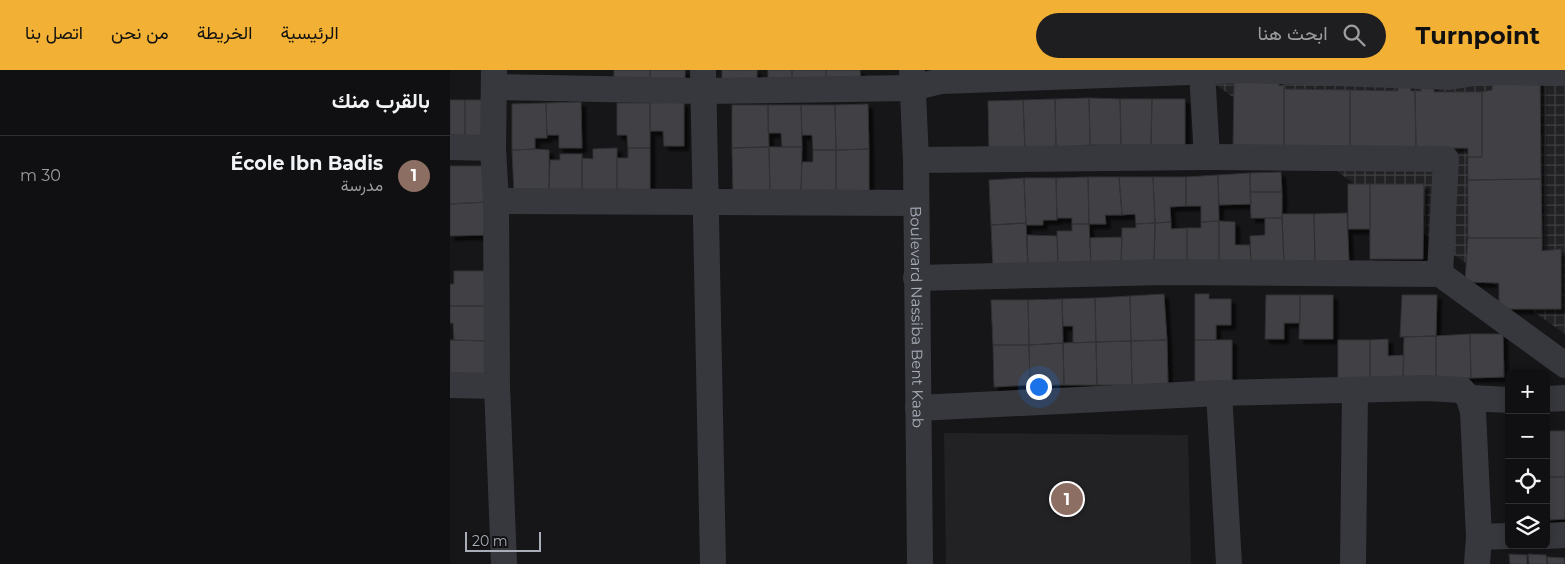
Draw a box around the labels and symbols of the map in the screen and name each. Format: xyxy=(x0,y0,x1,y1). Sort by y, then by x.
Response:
street label: Boulevard Nassiba Bent Kaab xyxy=(907,206,928,428)
your location xyxy=(1026,374,1052,400)
pin: 1 xyxy=(1051,480,1083,518)
scale bar xyxy=(465,529,541,552)

